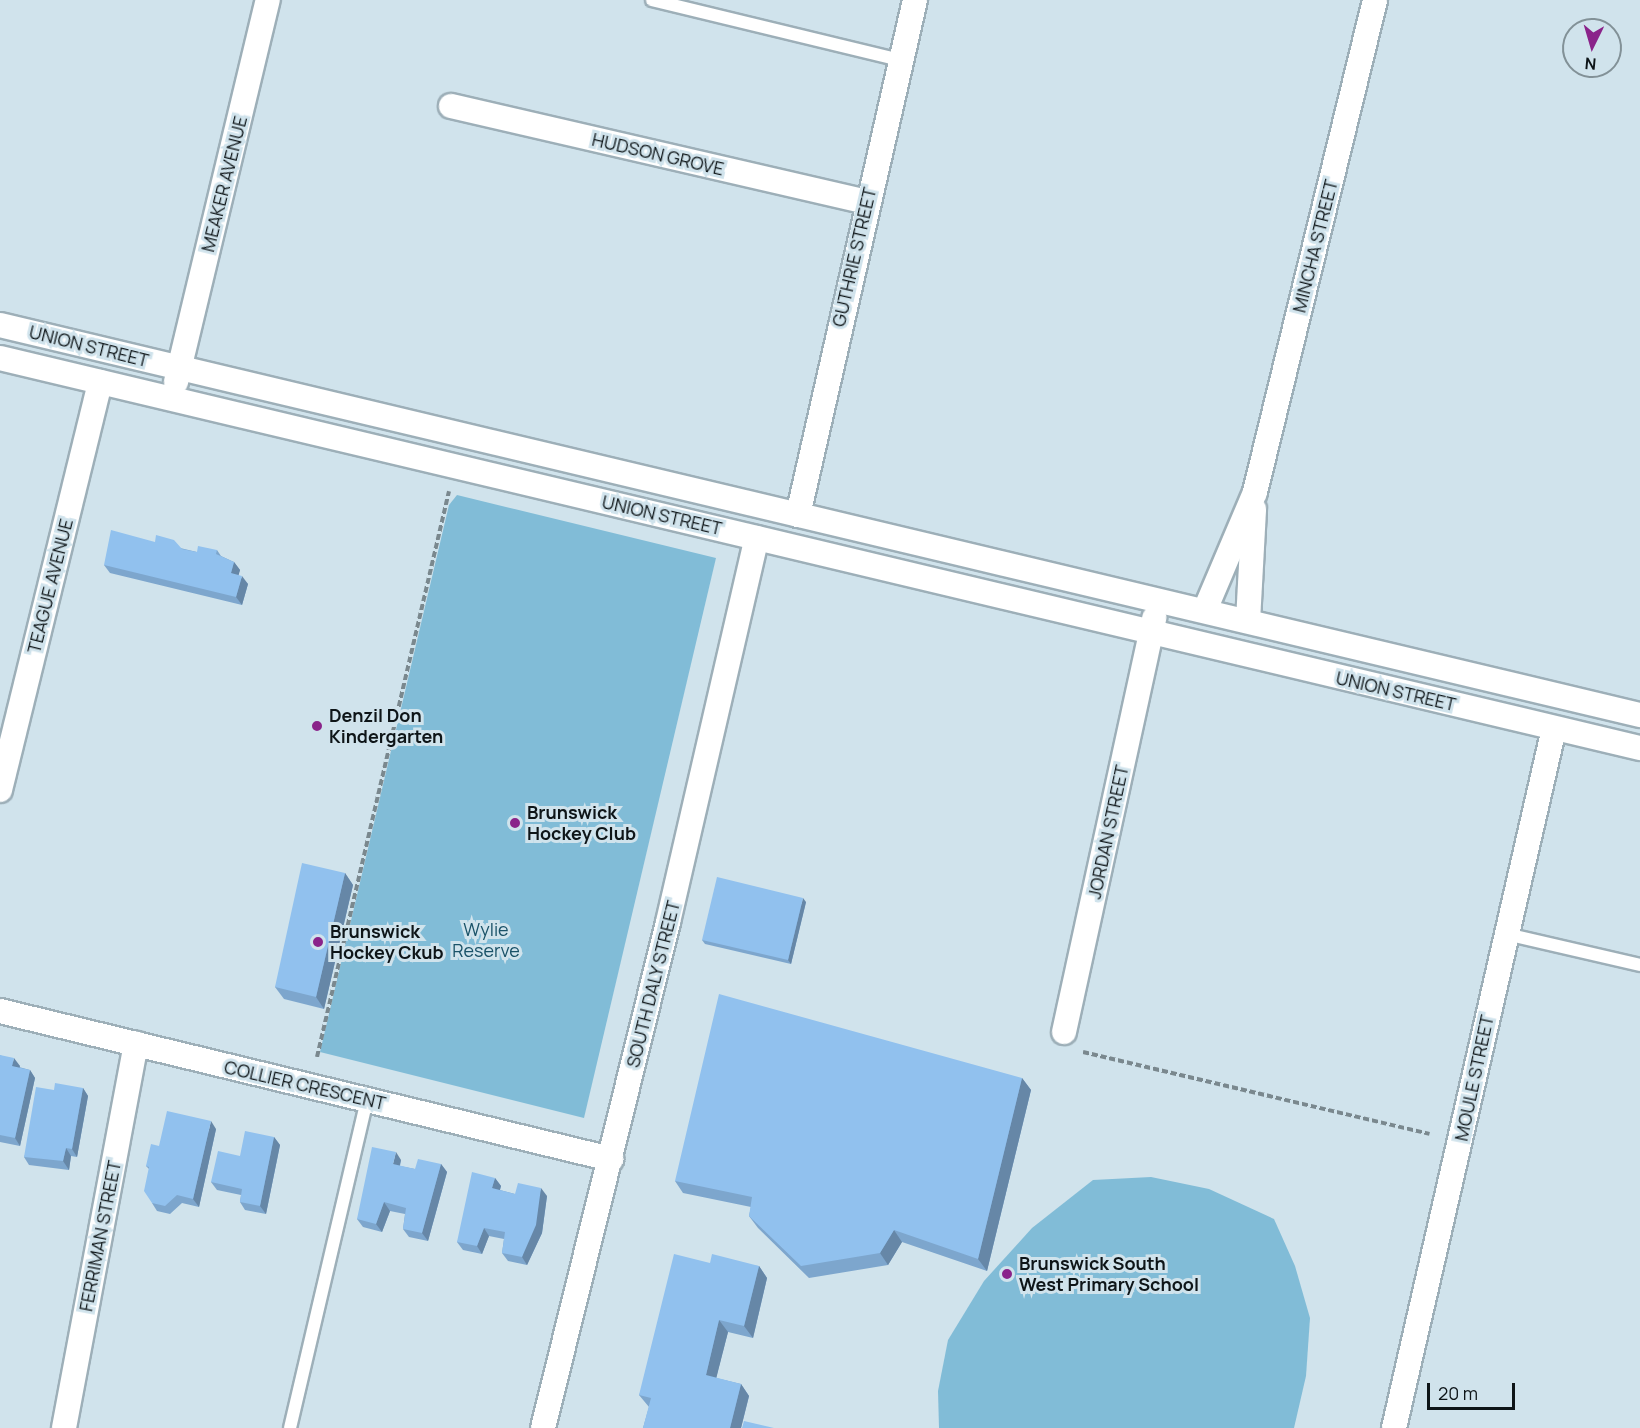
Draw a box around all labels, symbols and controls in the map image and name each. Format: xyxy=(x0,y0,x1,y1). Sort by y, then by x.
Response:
north arrow xyxy=(1562,18,1622,78)
text: N xyxy=(1584,52,1597,75)
street label: MEAKER AVENUE xyxy=(197,114,251,254)
street label: HUDSON GROVE xyxy=(590,128,726,180)
street label: MINCHA STREET xyxy=(1288,177,1342,315)
street label: GUTHRIE STREET xyxy=(827,185,881,329)
street label: UNION STREET xyxy=(27,321,151,371)
street label: UNION STREET xyxy=(600,491,724,539)
street label: TEAGUE AVENUE xyxy=(23,517,77,655)
street label: UNION STREET xyxy=(1334,667,1458,715)
place label: Denzil Don Kindergarten xyxy=(329,705,443,748)
marker: Denzil Don Kindergarten xyxy=(310,719,324,733)
street label: JORDAN STREET xyxy=(1083,763,1133,901)
place label: Brunswick Hockey Club xyxy=(527,802,636,844)
marker: Brunswick Hockey Club xyxy=(508,816,522,830)
street label: SOUTH DALY STREET xyxy=(622,898,684,1070)
park label: Wylie Reserve xyxy=(452,919,520,962)
place label: Brunswick Hockey Ckub xyxy=(330,921,444,964)
marker: Brunswick Hockey Ckub xyxy=(311,935,325,949)
street label: MOULE STREET xyxy=(1450,1013,1498,1143)
street label: COLLIER CRESCENT xyxy=(222,1056,388,1114)
street label: FERRIMAN STREET xyxy=(75,1159,125,1313)
place label: Brunswick South West Primary School xyxy=(1019,1253,1199,1296)
marker: Brunswick South West Primary School xyxy=(1000,1267,1014,1281)
scale bar xyxy=(1430,1371,1518,1409)
text: 20 m xyxy=(1438,1381,1478,1405)

